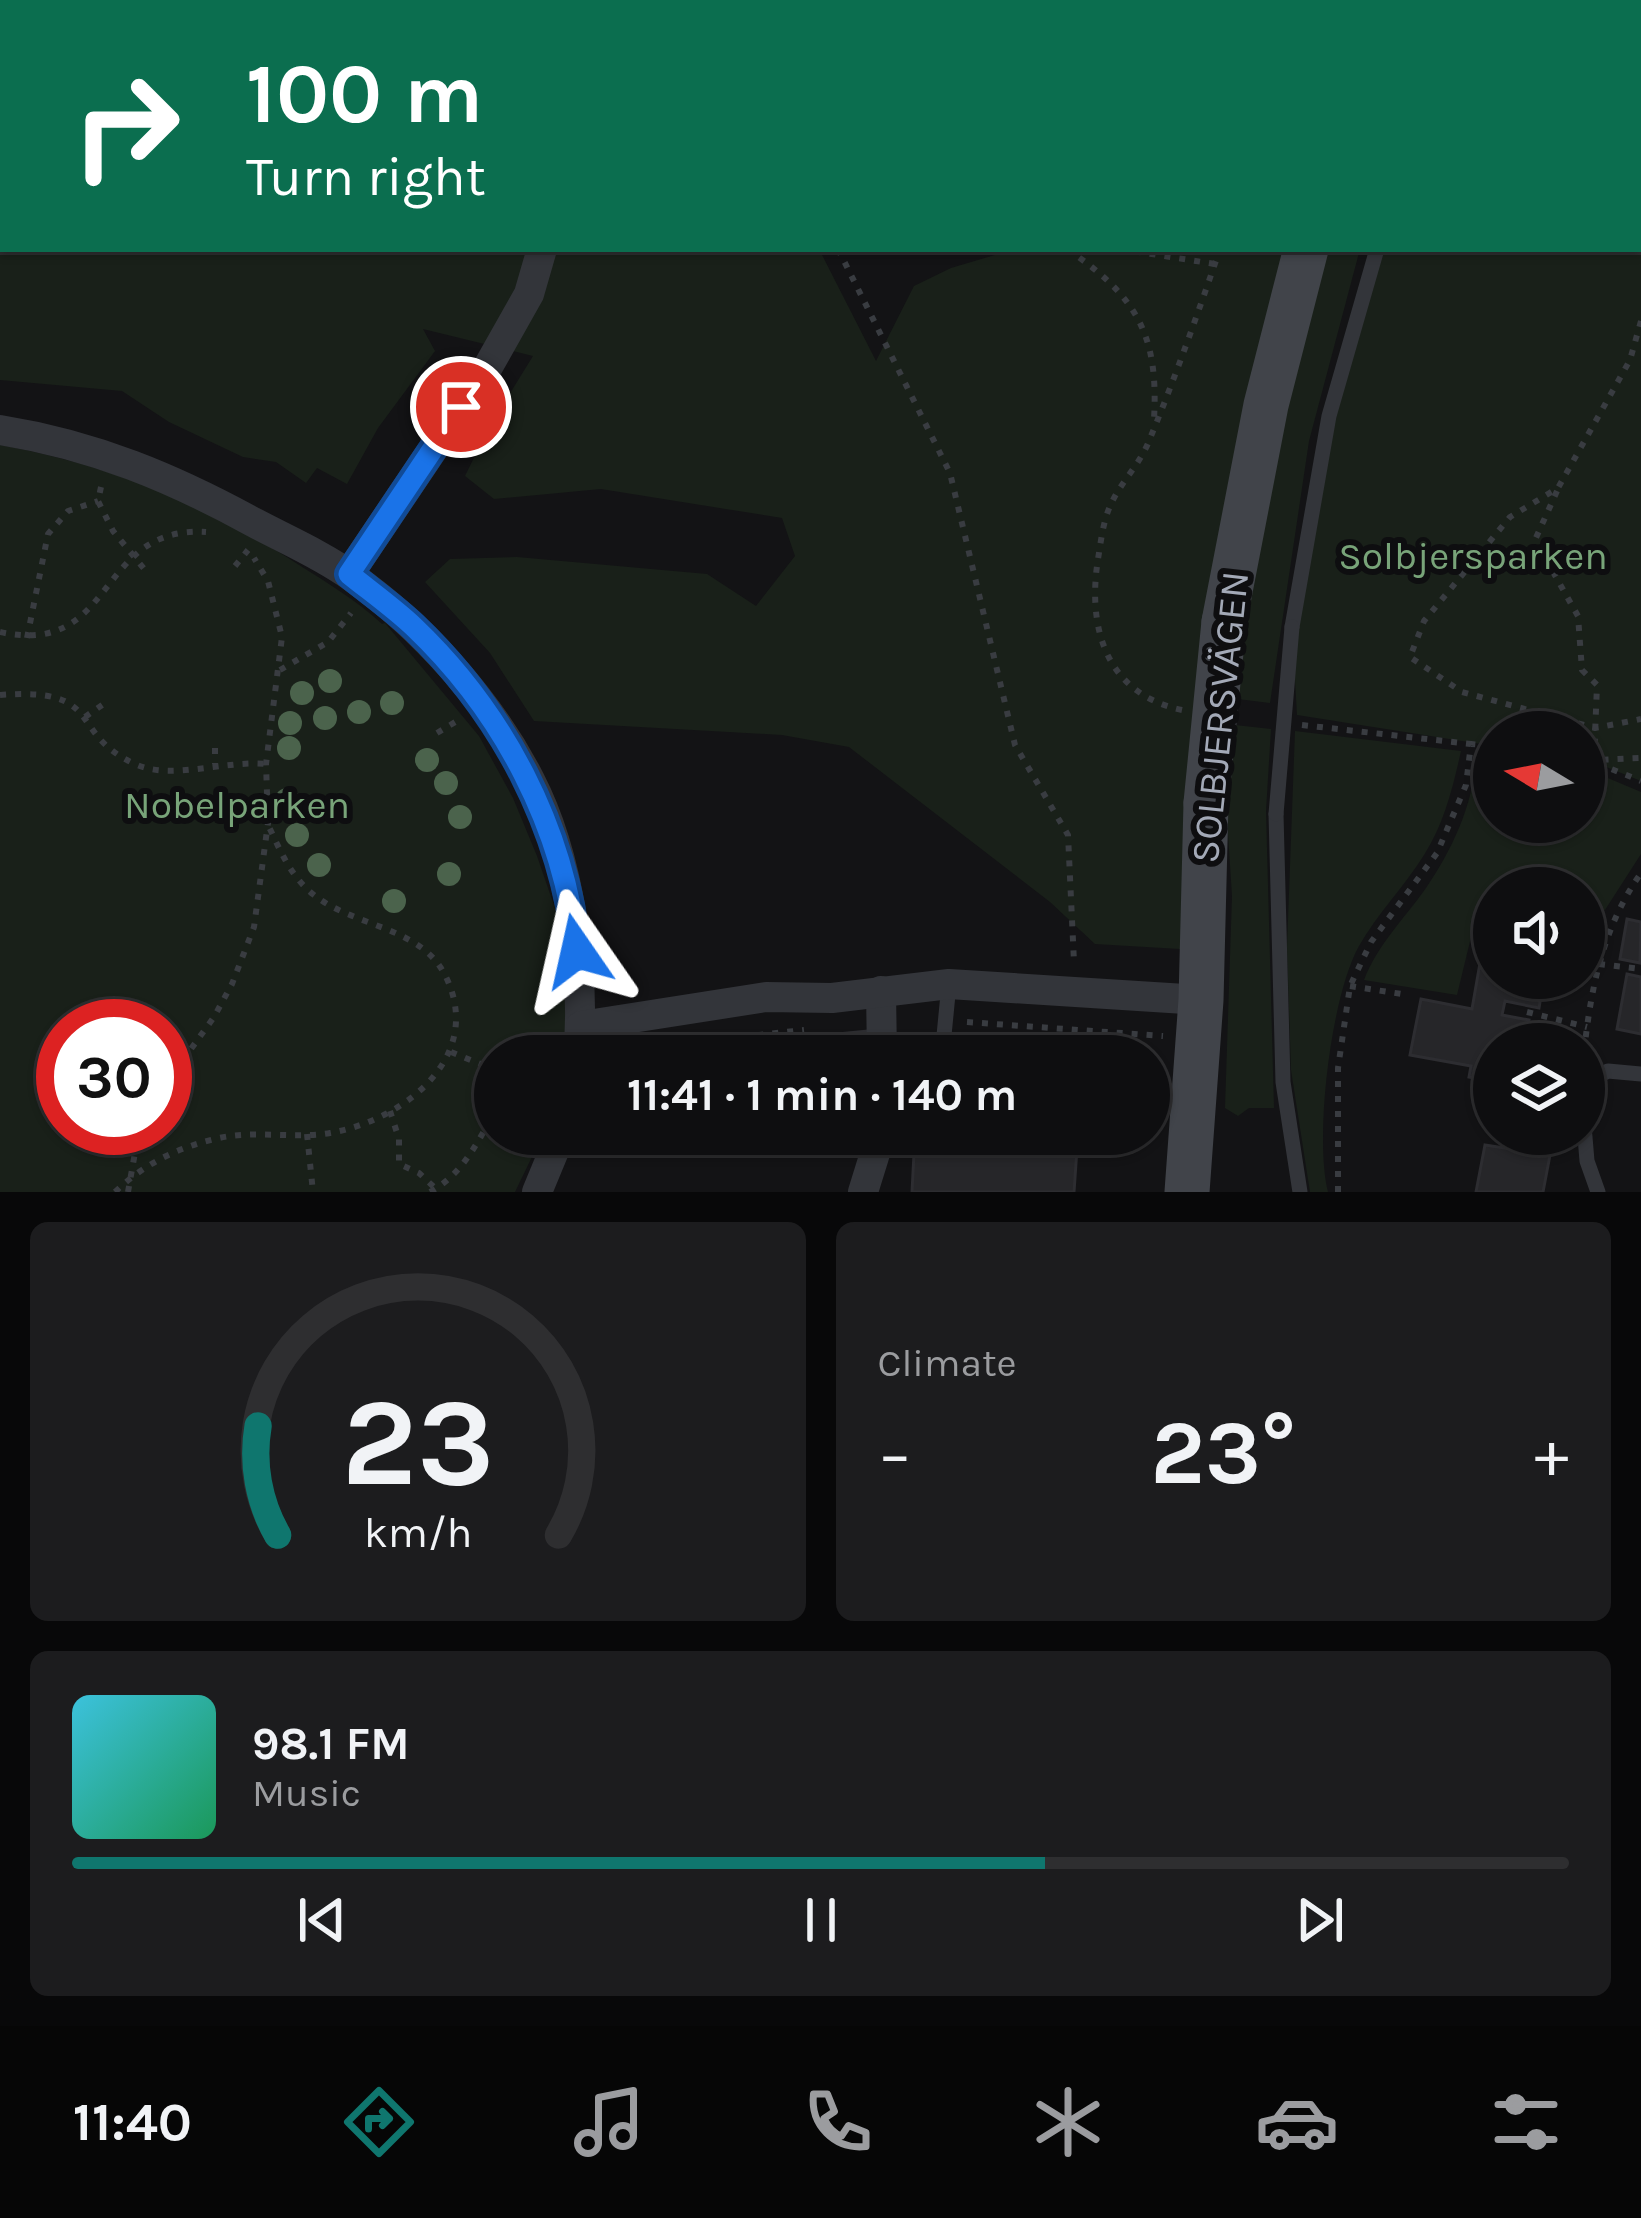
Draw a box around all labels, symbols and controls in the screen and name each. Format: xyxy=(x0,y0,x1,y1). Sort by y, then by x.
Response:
text: 100 m xyxy=(246,45,483,143)
icon: right xyxy=(48,48,204,204)
text: Turn right xyxy=(246,145,486,209)
pin xyxy=(410,356,512,458)
icon: arrive xyxy=(428,374,494,440)
park label: Solbjersparken xyxy=(1338,533,1608,579)
street label: SOLBJERSVÄGEN xyxy=(1182,569,1258,865)
north arrow xyxy=(1473,711,1605,843)
map controls xyxy=(1473,711,1605,1155)
park label: Nobelparken xyxy=(124,782,350,828)
button: sound xyxy=(1473,867,1605,999)
position arrow xyxy=(514,888,640,1014)
speed limit sign: 30 xyxy=(36,999,192,1155)
button: layers xyxy=(1473,1023,1605,1155)
text: 11:41 · 1 min · 140 m xyxy=(627,1069,1017,1121)
text: Climate xyxy=(878,1340,1017,1386)
text: 23 xyxy=(341,1370,494,1515)
text: 23° xyxy=(1151,1400,1296,1506)
text: − xyxy=(878,1415,912,1493)
text: + xyxy=(1534,1415,1569,1493)
text: km/h xyxy=(363,1507,472,1557)
text: 98.1 FM xyxy=(252,1718,410,1770)
text: Music xyxy=(252,1770,361,1816)
icon: previous xyxy=(289,1887,355,1953)
icon: pause xyxy=(788,1887,854,1953)
icon: next xyxy=(1287,1887,1353,1953)
icon: directions xyxy=(337,2080,421,2164)
icon: music xyxy=(567,2080,651,2164)
icon: phone xyxy=(796,2080,880,2164)
icon: climate xyxy=(1026,2080,1110,2164)
icon: car xyxy=(1255,2080,1339,2164)
icon: filters xyxy=(1484,2080,1568,2164)
text: 11:40 xyxy=(73,2090,192,2154)

